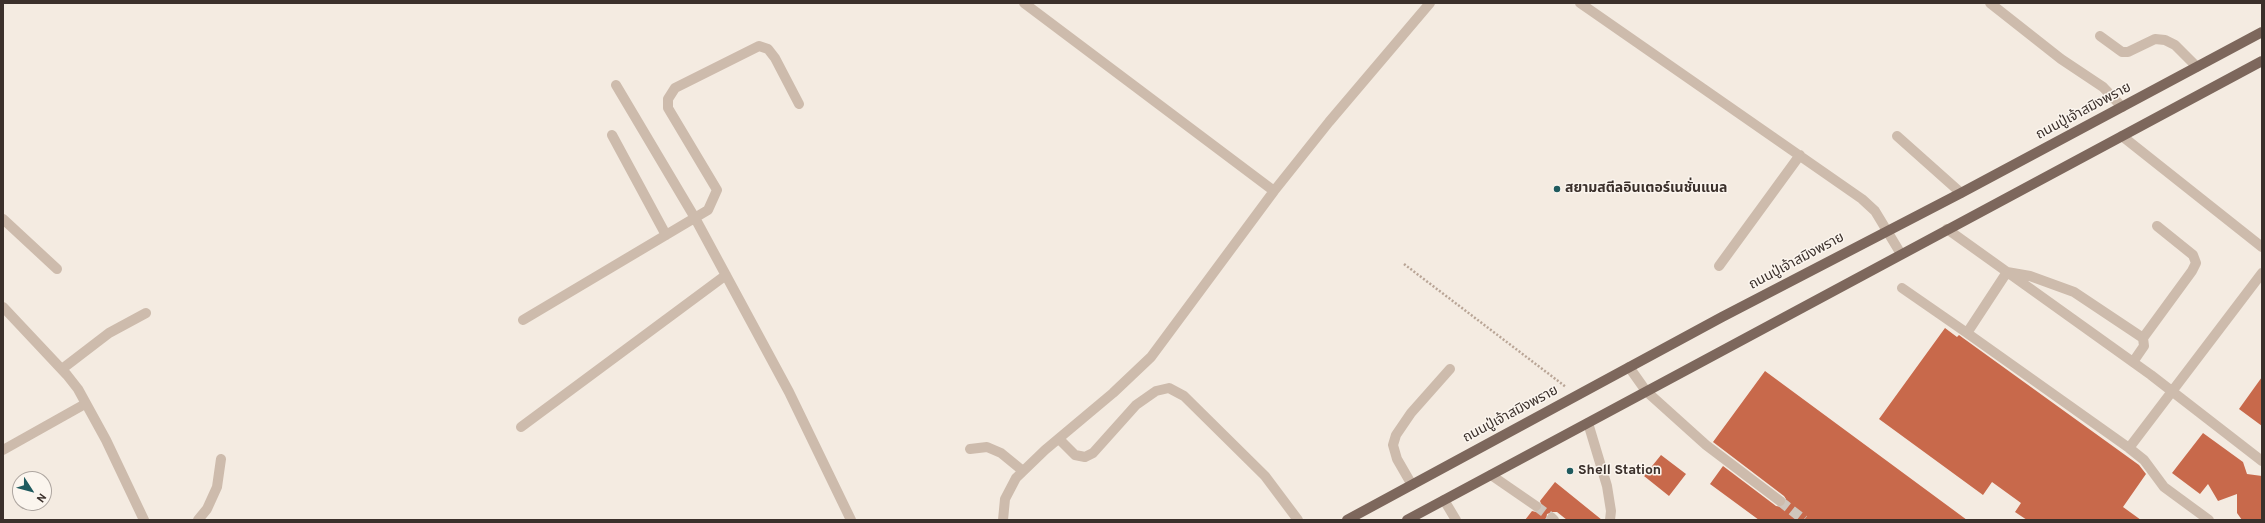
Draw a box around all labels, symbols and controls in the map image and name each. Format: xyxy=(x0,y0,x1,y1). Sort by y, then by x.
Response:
street label: ถนนปู่เจ้าสมิงพราย xyxy=(2033,80,2135,144)
place label: สยามสตีลอินเตอร์เนชั่นแนล xyxy=(1565,181,1727,197)
marker: สยามสตีลอินเตอร์เนชั่นแนล xyxy=(1552,184,1562,194)
street label: ถนนปู่เจ้าสมิงพราย xyxy=(1746,230,1848,294)
street label: ถนนปู่เจ้าสมิงพราย xyxy=(1460,383,1562,447)
place label: Shell Station xyxy=(1578,463,1661,479)
marker: Shell Station xyxy=(1565,466,1575,476)
north arrow xyxy=(12,471,52,511)
text: N xyxy=(33,490,49,505)

